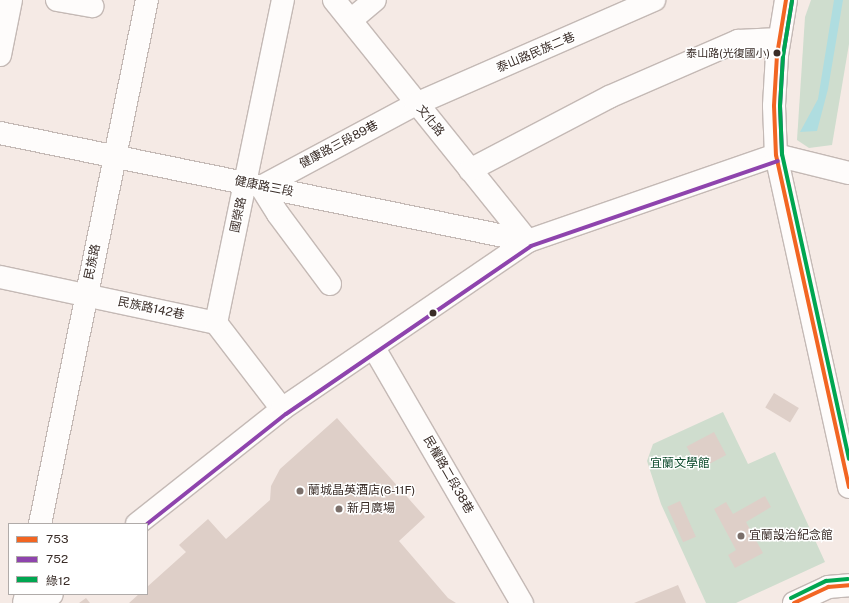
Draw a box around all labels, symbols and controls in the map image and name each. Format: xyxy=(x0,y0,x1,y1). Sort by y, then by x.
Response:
street label: 泰山路民族二巷 xyxy=(495,30,577,76)
place label: 泰山路(光復國小) xyxy=(686,46,770,60)
marker: 泰山路(光復國小) xyxy=(772,48,782,58)
street label: 文化路 xyxy=(413,102,447,140)
street label: 健康路三段89巷 xyxy=(297,118,381,172)
street label: 健康路三段 xyxy=(233,174,295,200)
street label: 國榮路 xyxy=(228,196,250,234)
street label: 民族路 xyxy=(82,243,104,281)
street label: 民族路142巷 xyxy=(116,295,186,323)
unlabelled marker xyxy=(428,308,438,318)
street label: 民權路二段38巷 xyxy=(420,434,476,516)
park label: 宜蘭文學館 xyxy=(650,457,710,471)
place label: 蘭城晶英酒店(6-11F) xyxy=(308,484,415,498)
marker: 蘭城晶英酒店(6-11F) xyxy=(295,486,305,496)
place label: 新月廣場 xyxy=(347,502,395,516)
marker: 新月廣場 xyxy=(334,504,344,514)
legend xyxy=(8,523,148,595)
place label: 宜蘭設治紀念館 xyxy=(749,529,833,543)
marker: 宜蘭設治紀念館 xyxy=(736,531,746,541)
text: 753 xyxy=(46,532,68,546)
text: 752 xyxy=(46,552,68,566)
text: 綠12 xyxy=(46,574,70,588)

